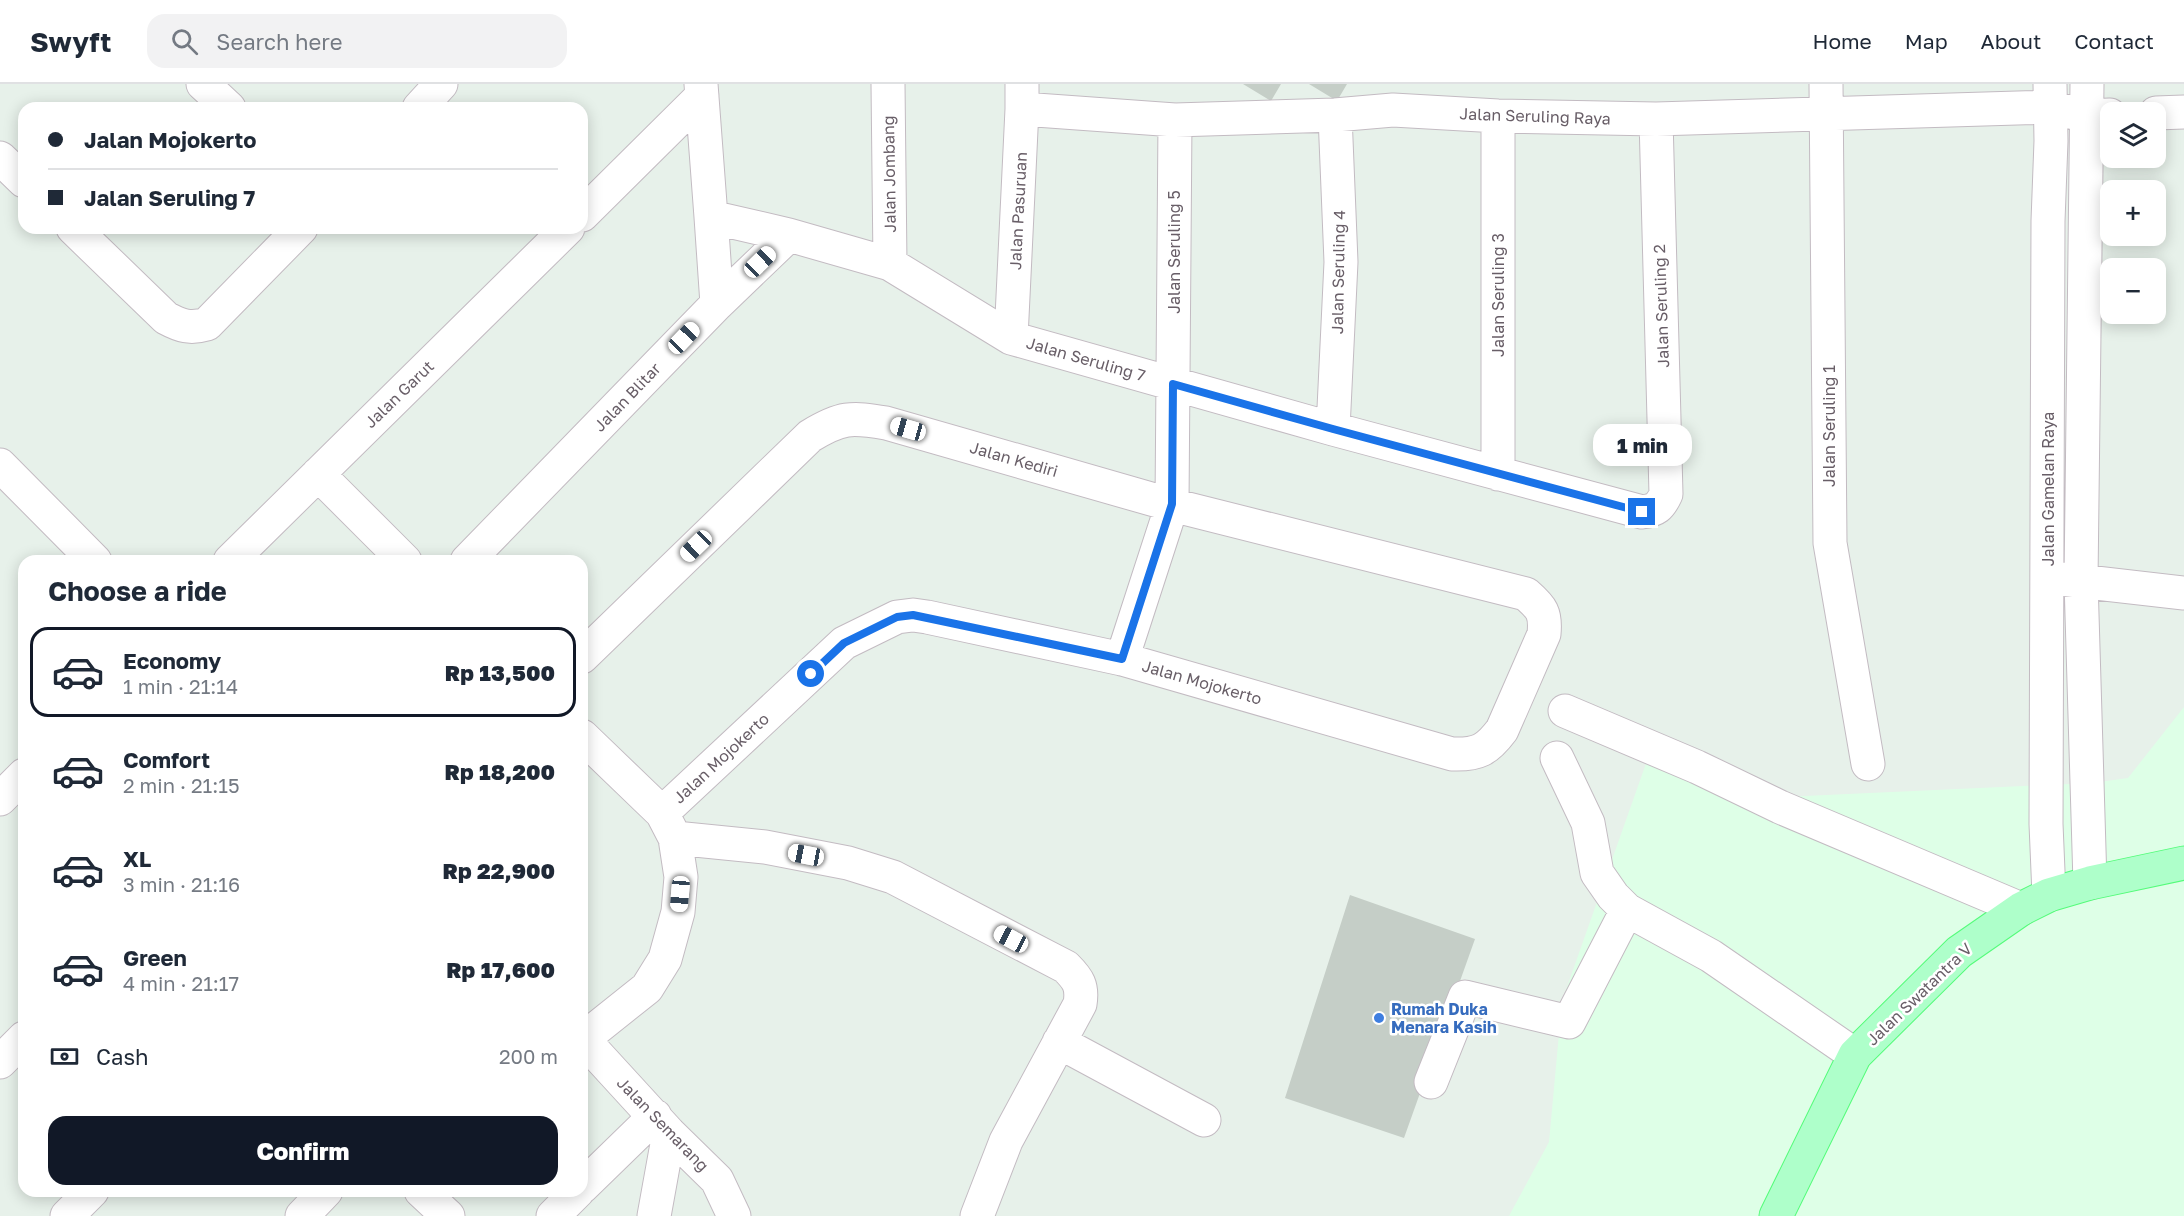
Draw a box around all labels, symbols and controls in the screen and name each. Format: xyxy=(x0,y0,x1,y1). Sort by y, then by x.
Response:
search box xyxy=(147,14,567,68)
text: Swyft xyxy=(30,25,111,58)
icon: search xyxy=(168,25,201,58)
text: Search here xyxy=(216,28,342,55)
text: Home xyxy=(1812,28,1872,54)
text: Map xyxy=(1905,28,1948,54)
text: About xyxy=(1981,28,2041,54)
text: Contact xyxy=(2074,28,2154,54)
map controls xyxy=(2100,102,2166,324)
button: layers xyxy=(2100,102,2166,168)
street label: Jalan Seruling Raya xyxy=(1459,103,1611,129)
street label: Jalan Jombang xyxy=(878,115,900,233)
text: Jalan Mojokerto xyxy=(84,126,257,153)
street label: Jalan Pasuruan xyxy=(1005,151,1031,271)
button: + xyxy=(2100,180,2166,246)
text: Jalan Seruling 7 xyxy=(84,184,255,211)
street label: Jalan Seruling 5 xyxy=(1164,190,1184,314)
street label: Jalan Seruling 4 xyxy=(1327,210,1349,334)
street label: Jalan Seruling 3 xyxy=(1488,233,1508,357)
car xyxy=(741,243,779,281)
street label: Jalan Seruling 2 xyxy=(1649,244,1673,368)
button: − xyxy=(2100,258,2166,324)
car xyxy=(665,319,703,357)
street label: Jalan Seruling 7 xyxy=(1024,332,1148,386)
street label: Jalan Garut xyxy=(360,356,438,432)
street label: Jalan Blitar xyxy=(589,358,665,436)
street label: Jalan Seruling 1 xyxy=(1819,365,1839,487)
street label: Jalan Gamelan Raya xyxy=(2038,412,2058,566)
car xyxy=(888,415,928,443)
callout: 1 min xyxy=(1592,425,1692,467)
text: 1 min xyxy=(1617,433,1668,457)
street label: Jalan Kediri xyxy=(968,437,1060,481)
route end xyxy=(1628,498,1655,525)
car xyxy=(677,527,715,565)
text: Choose a ride xyxy=(48,575,227,607)
icon: car xyxy=(51,645,105,699)
text: Economy xyxy=(123,647,221,674)
street label: Jalan Mojokerto xyxy=(1140,655,1264,709)
text: Rp 13,500 xyxy=(445,659,555,686)
route start xyxy=(797,660,824,687)
text: 1 min · 21:14 xyxy=(123,674,238,698)
street label: Jalan Mojokerto xyxy=(669,708,773,808)
icon: car xyxy=(51,744,105,798)
text: Comfort xyxy=(123,746,210,773)
text: Rp 18,200 xyxy=(444,758,555,785)
text: 2 min · 21:15 xyxy=(123,773,240,797)
icon: car xyxy=(51,843,105,897)
car xyxy=(787,843,825,867)
text: XL xyxy=(123,845,151,872)
text: Rp 22,900 xyxy=(443,857,555,884)
text: 3 min · 21:16 xyxy=(123,872,240,896)
car xyxy=(669,875,691,913)
car xyxy=(991,923,1031,955)
street label: Jalan Swatantra V xyxy=(1862,938,1976,1049)
icon: car xyxy=(51,942,105,996)
text: Green xyxy=(123,944,187,971)
text: Rp 17,600 xyxy=(446,956,555,983)
text: 4 min · 21:17 xyxy=(123,971,239,995)
place label: Rumah Duka Menara Kasih xyxy=(1391,999,1497,1037)
marker: Rumah Duka Menara Kasih xyxy=(1372,1011,1386,1025)
icon: cash xyxy=(48,1040,81,1073)
text: Cash xyxy=(96,1043,149,1070)
text: 200 m xyxy=(499,1044,558,1068)
street label: Jalan Semarang xyxy=(613,1073,713,1175)
button: Confirm xyxy=(48,1116,558,1185)

